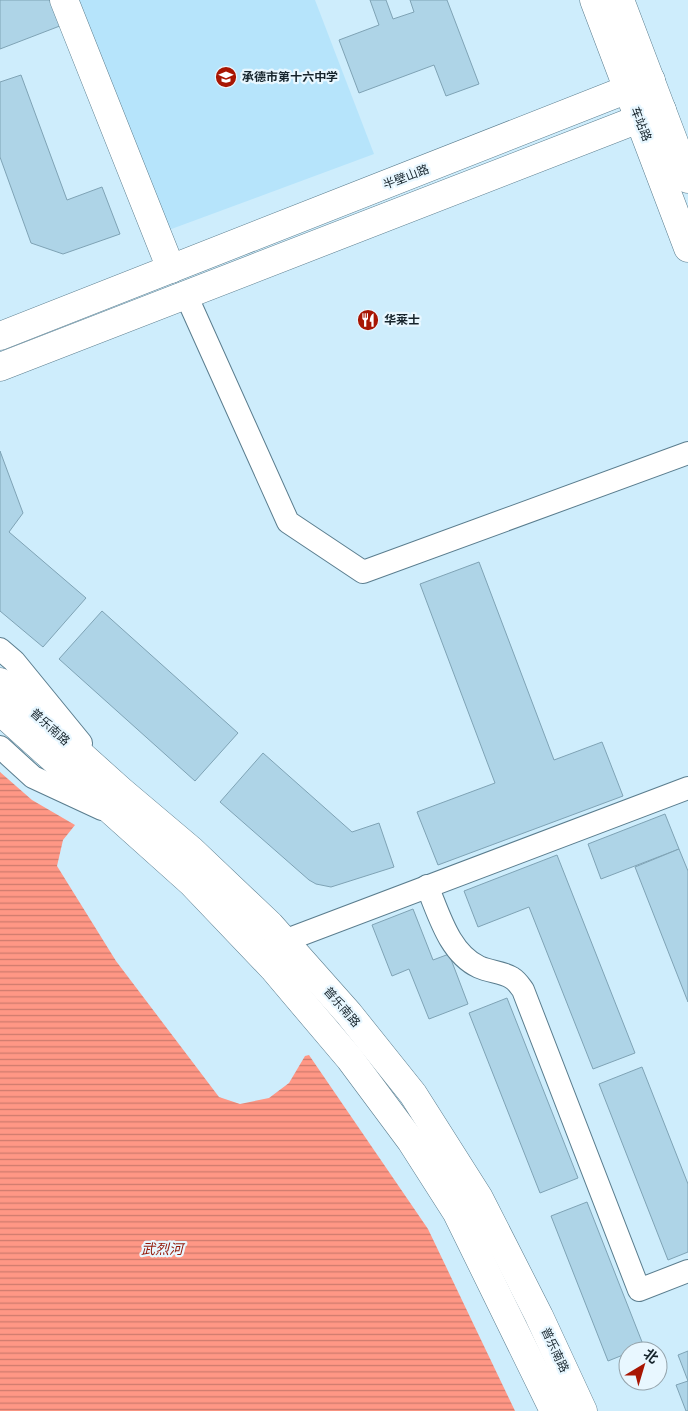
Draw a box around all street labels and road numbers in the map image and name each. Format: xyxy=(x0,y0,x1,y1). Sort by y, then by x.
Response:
street label: 车站路 xyxy=(628,105,654,143)
street label: 半壁山路 xyxy=(381,162,431,192)
street label: 普乐南路 xyxy=(27,706,73,748)
street label: 普乐南路 xyxy=(321,984,363,1030)
street label: 普乐南路 xyxy=(539,1325,571,1375)

